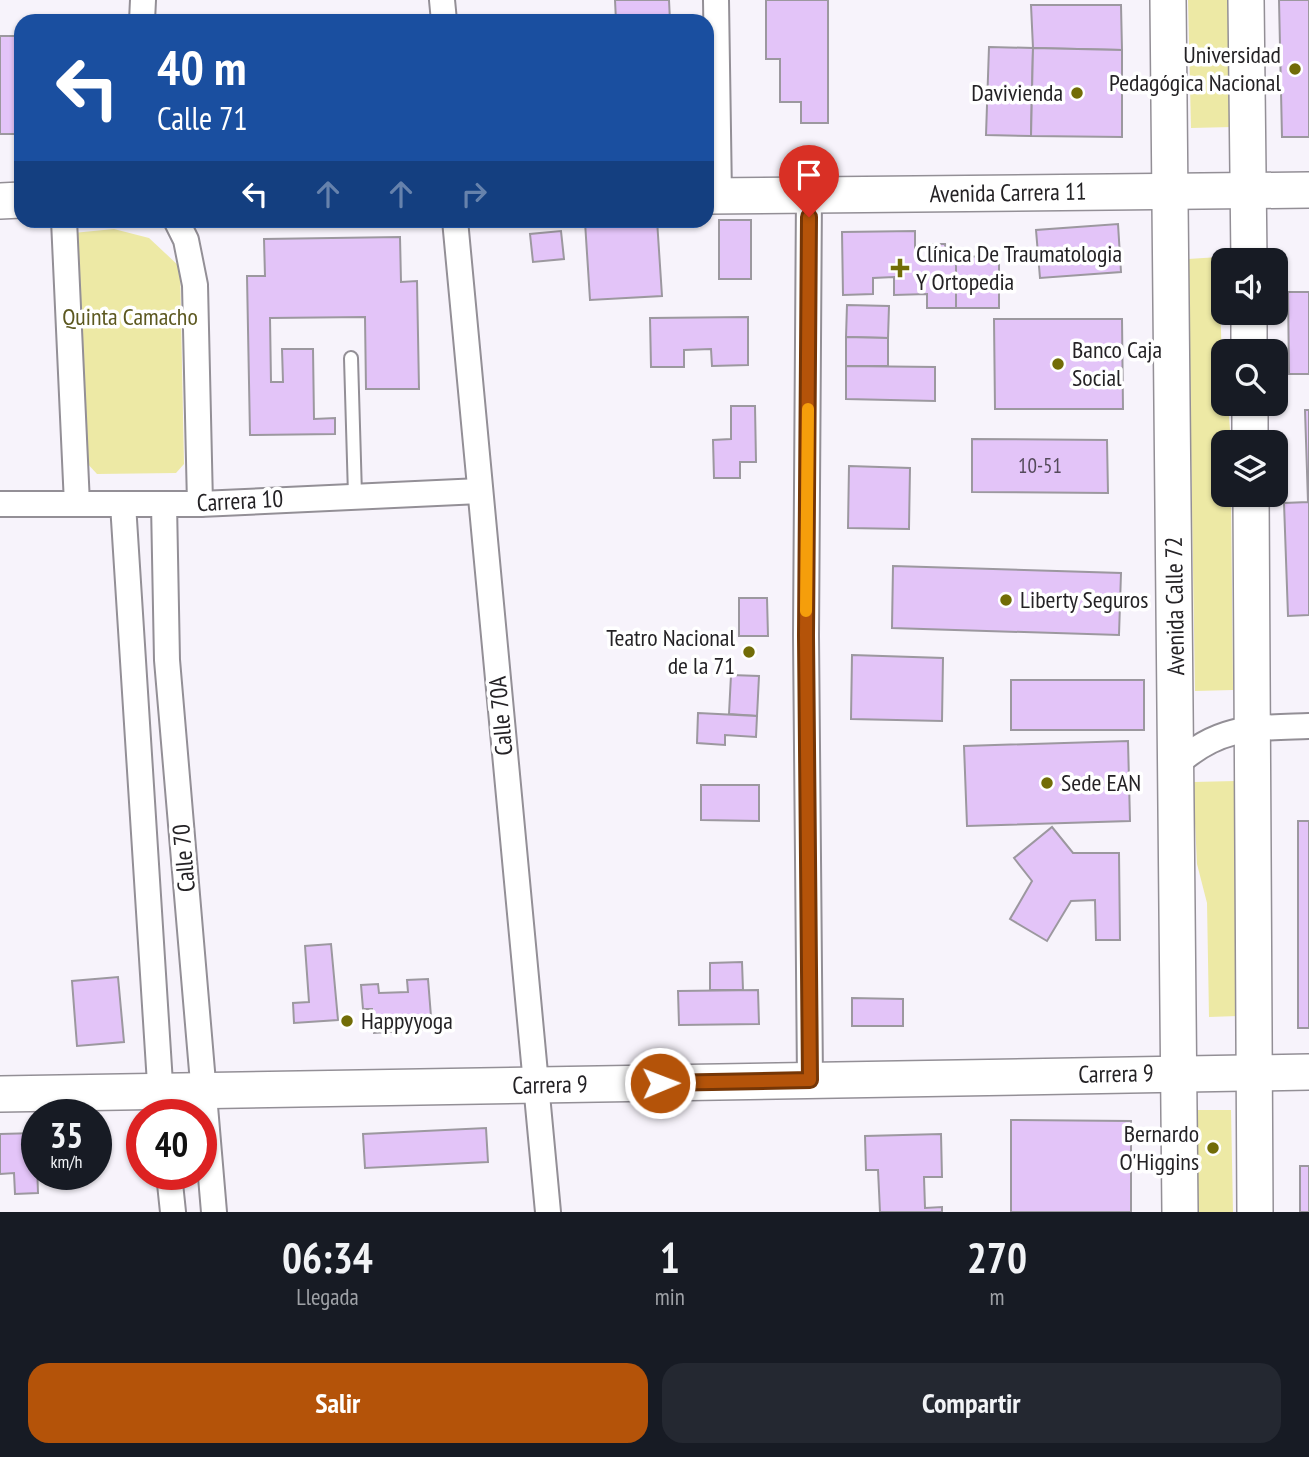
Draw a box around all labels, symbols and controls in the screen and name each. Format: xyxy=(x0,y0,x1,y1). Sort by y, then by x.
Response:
text: 40 m xyxy=(157,35,246,99)
place label: Universidad Pedagógica Nacional xyxy=(1109,39,1281,98)
icon: left xyxy=(42,42,133,133)
marker: Universidad Pedagógica Nacional xyxy=(1287,61,1303,77)
place label: Davivienda xyxy=(971,77,1063,108)
marker: Davivienda xyxy=(1069,85,1085,101)
text: Calle 71 xyxy=(157,97,248,139)
pin xyxy=(779,145,839,217)
icon: arrive xyxy=(790,156,828,194)
icon: left xyxy=(236,175,274,213)
icon: ahead xyxy=(309,175,347,213)
icon: ahead xyxy=(382,175,420,213)
icon: right xyxy=(455,175,493,213)
street label: Avenida Carrera 11 xyxy=(929,176,1087,209)
place label: Clínica De Traumatologia Y Ortopedia xyxy=(916,238,1122,297)
map controls xyxy=(1211,248,1288,507)
button: sound xyxy=(1211,248,1288,325)
marker: Clínica De Traumatologia Y Ortopedia xyxy=(890,258,910,278)
park label: Quinta Camacho xyxy=(62,301,198,332)
place label: Banco Caja Social xyxy=(1072,334,1162,393)
button: search xyxy=(1211,339,1288,416)
marker: Banco Caja Social xyxy=(1050,356,1066,372)
button: layers xyxy=(1211,430,1288,507)
house number: 10-51 xyxy=(1018,452,1062,479)
street label: Carrera 10 xyxy=(196,483,284,518)
street label: Avenida Calle 72 xyxy=(1158,536,1191,676)
place label: Liberty Seguros xyxy=(1020,584,1148,615)
marker: Liberty Seguros xyxy=(998,592,1014,608)
place label: Teatro Nacional de la 71 xyxy=(606,622,735,681)
marker: Teatro Nacional de la 71 xyxy=(741,644,757,660)
street label: Calle 70A xyxy=(482,674,519,757)
place label: Sede EAN xyxy=(1061,767,1141,798)
marker: Sede EAN xyxy=(1039,775,1055,791)
street label: Calle 70 xyxy=(165,823,202,893)
place label: Happyyoga xyxy=(361,1005,453,1036)
marker: Happyyoga xyxy=(339,1013,355,1029)
position arrow xyxy=(623,1046,697,1120)
street label: Carrera 9 xyxy=(1078,1057,1154,1090)
street label: Carrera 9 xyxy=(512,1068,588,1101)
speed limit sign: 40 xyxy=(126,1099,217,1190)
text: 35 xyxy=(50,1112,83,1158)
place label: Bernardo O'Higgins xyxy=(1120,1118,1199,1177)
marker: Bernardo O'Higgins xyxy=(1205,1140,1221,1156)
text: km/h xyxy=(51,1150,82,1173)
text: 06:34 xyxy=(282,1230,373,1285)
text: 1 xyxy=(660,1230,680,1285)
text: 270 xyxy=(967,1230,1027,1285)
text: Llegada xyxy=(296,1282,359,1311)
text: min xyxy=(655,1282,685,1311)
text: m xyxy=(989,1282,1004,1311)
button: Salir xyxy=(28,1363,648,1443)
button: Compartir xyxy=(662,1363,1281,1443)

